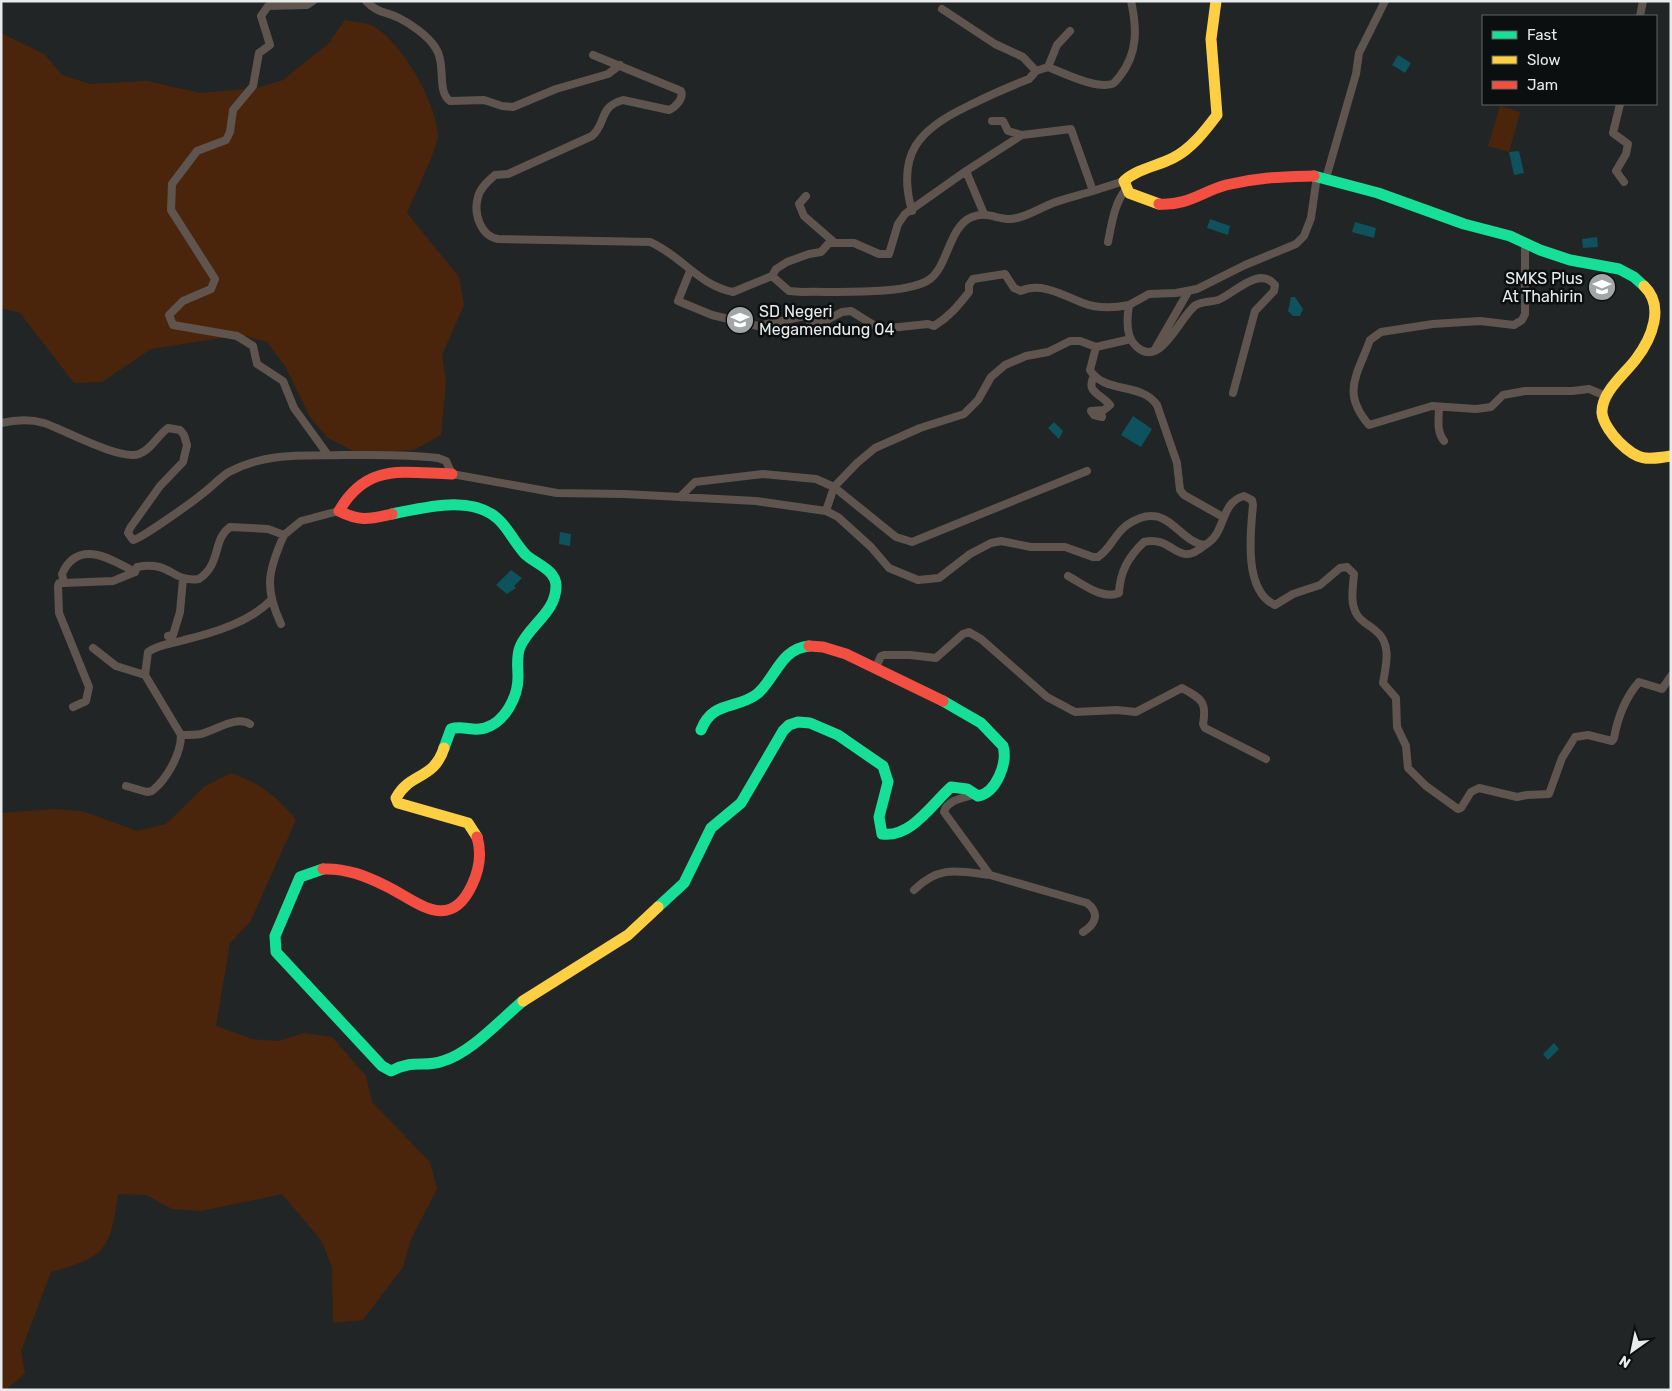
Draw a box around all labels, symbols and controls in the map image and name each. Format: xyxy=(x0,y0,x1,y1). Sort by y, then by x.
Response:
legend xyxy=(1482,15,1657,105)
text: Fast xyxy=(1527,26,1557,44)
text: Slow xyxy=(1527,51,1560,69)
text: Jam xyxy=(1527,76,1558,94)
place label: SMKS Plus At Thahirin xyxy=(1502,269,1583,306)
school or university icon: SMKS Plus At Thahirin xyxy=(1587,272,1617,302)
place label: SD Negeri Megamendung 04 xyxy=(759,302,894,339)
school or university icon: SD Negeri Megamendung 04 xyxy=(725,305,755,335)
north arrow xyxy=(1607,1326,1657,1376)
text: N xyxy=(1616,1352,1634,1371)

